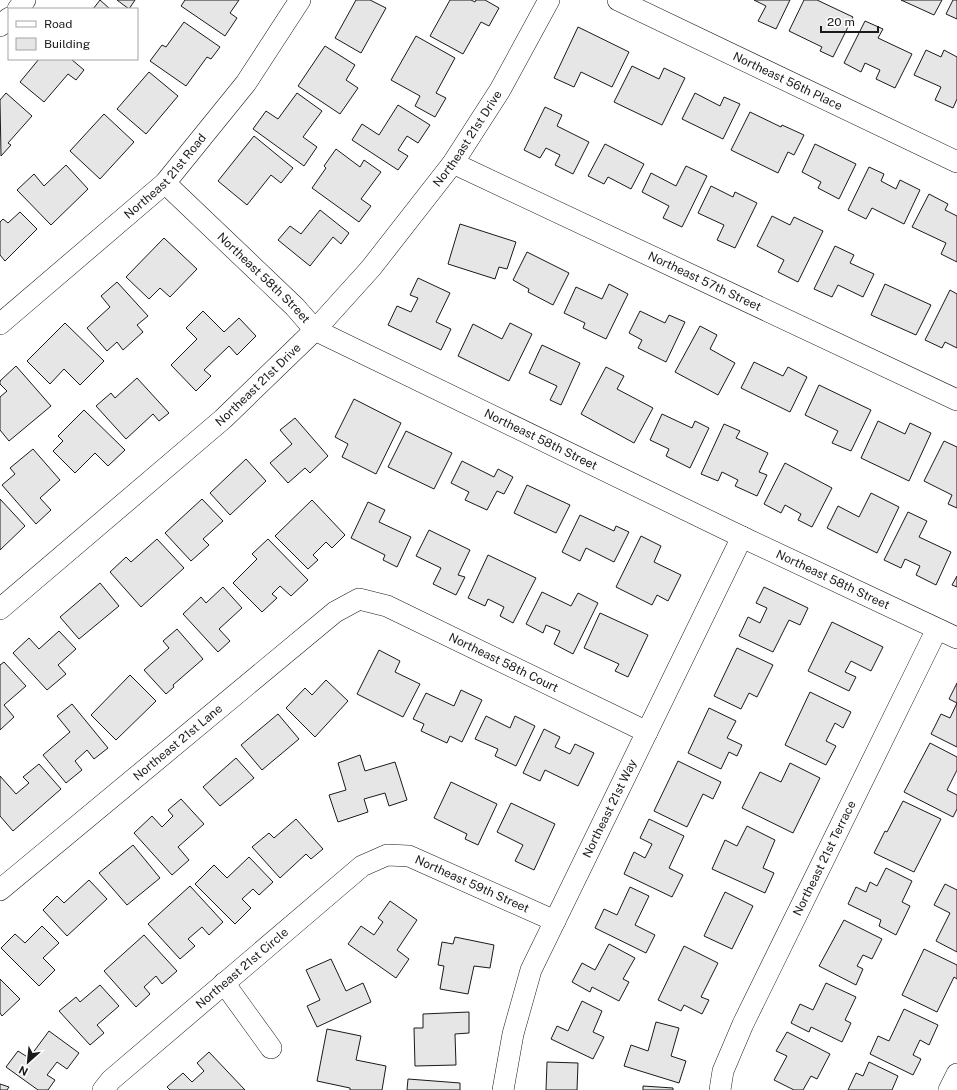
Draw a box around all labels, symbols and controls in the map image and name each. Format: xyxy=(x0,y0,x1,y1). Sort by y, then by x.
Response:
legend xyxy=(8,8,138,60)
scale bar xyxy=(821,8,878,34)
text: 20 m xyxy=(827,15,855,29)
text: Road xyxy=(44,17,72,31)
text: Building xyxy=(44,37,90,51)
street label: Northeast 56th Place xyxy=(731,49,845,113)
street label: Northeast 21st Drive xyxy=(430,88,505,190)
street label: Northeast 21st Road xyxy=(121,131,209,222)
street label: Northeast 58th Street xyxy=(215,230,313,326)
street label: Northeast 57th Street xyxy=(646,249,764,314)
street label: Northeast 21st Drive xyxy=(213,340,304,429)
street label: Northeast 58th Street xyxy=(482,406,600,473)
street label: Northeast 58th Street xyxy=(774,547,892,612)
street label: Northeast 58th Court xyxy=(447,630,561,695)
street label: Northeast 21st Lane xyxy=(130,701,225,783)
street label: Northeast 21st Way xyxy=(580,756,640,860)
street label: Northeast 21st Terrace xyxy=(790,798,859,918)
street label: Northeast 59th Street xyxy=(413,853,532,916)
street label: Northeast 21st Circle xyxy=(193,925,291,1012)
north arrow xyxy=(8,1042,48,1082)
text: N xyxy=(17,1064,30,1078)

